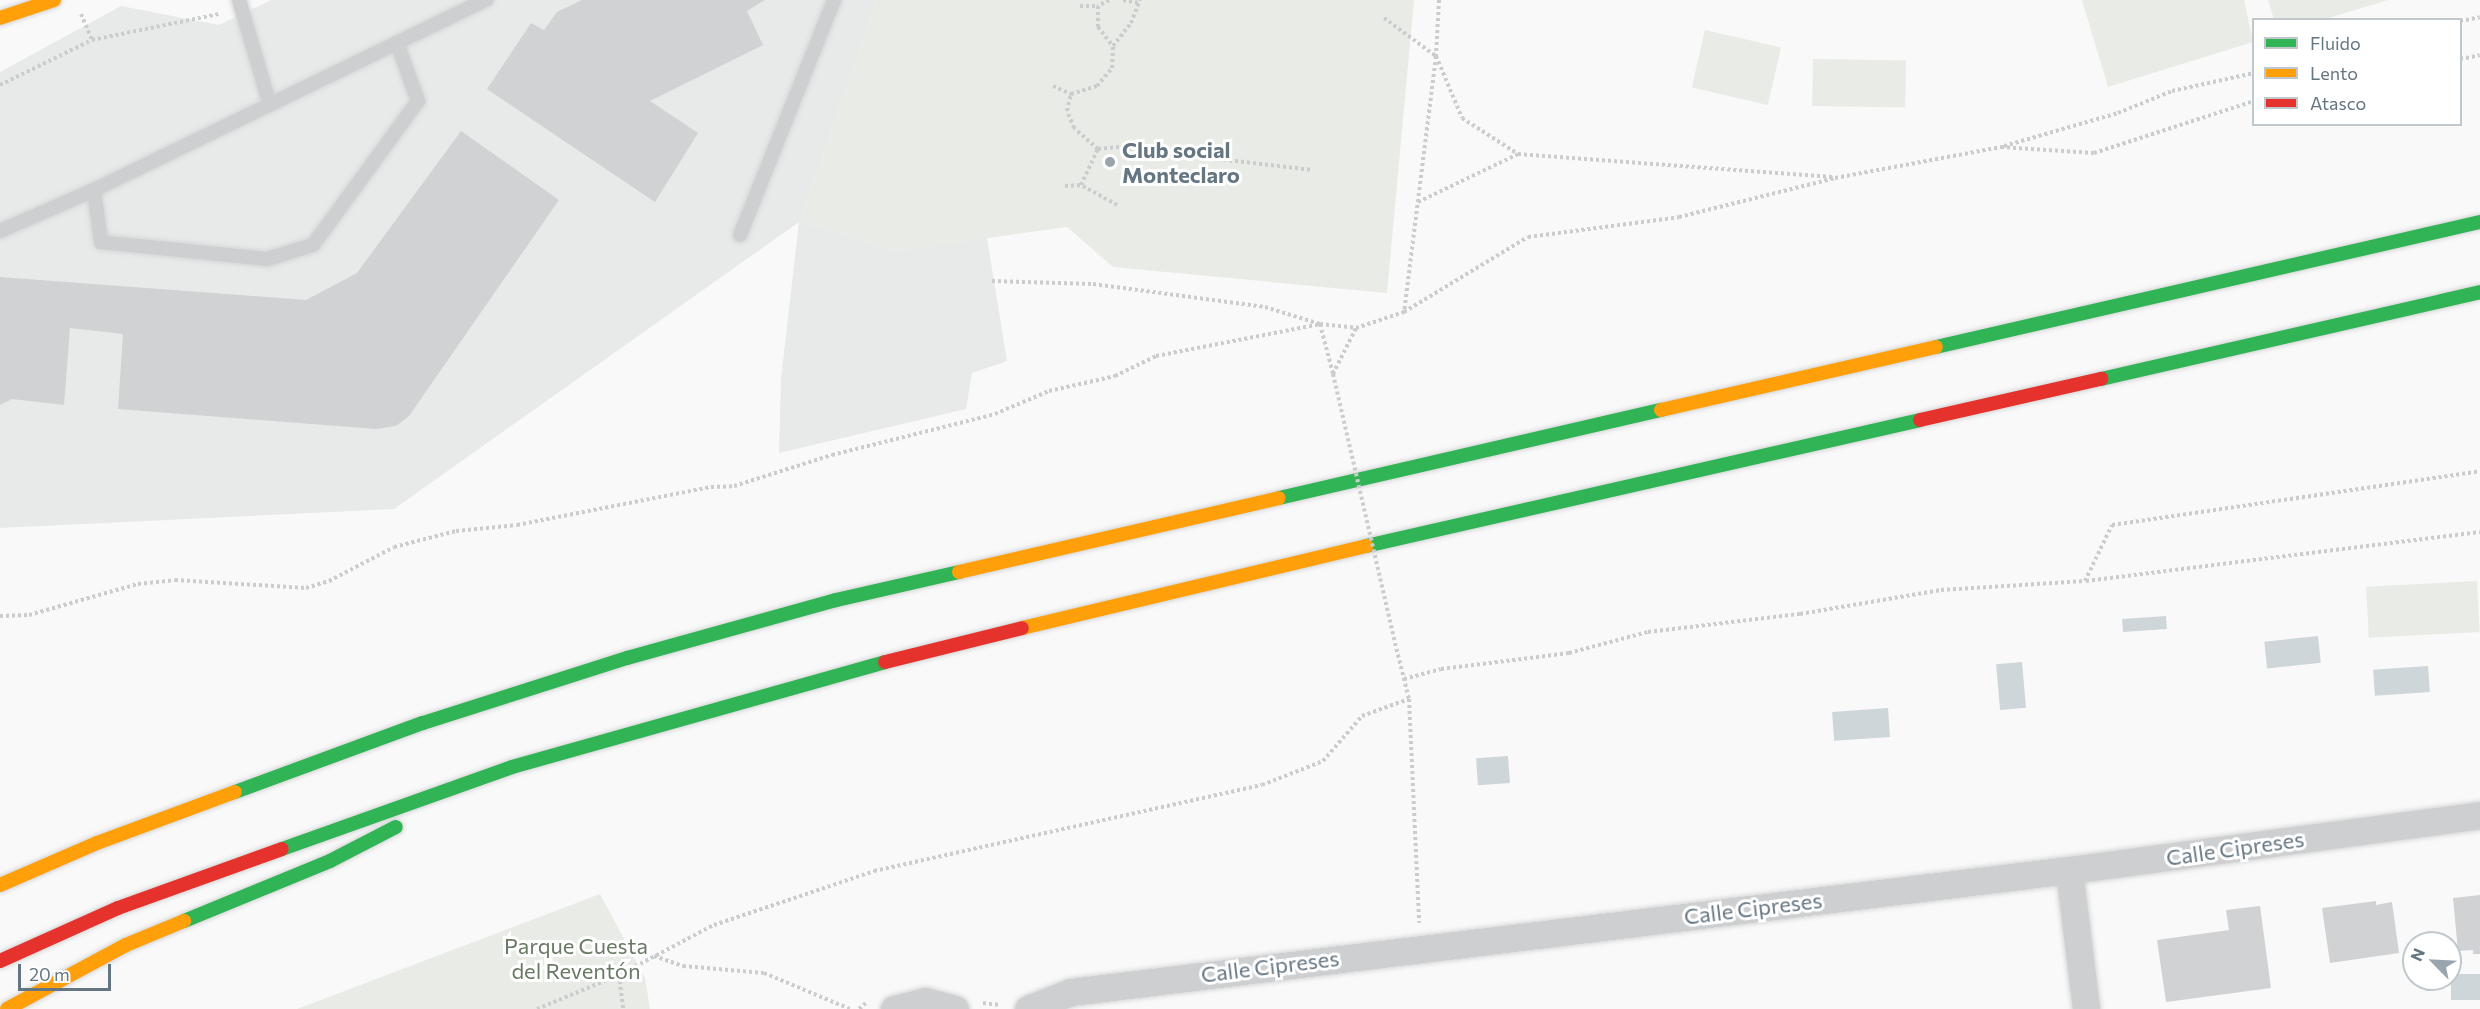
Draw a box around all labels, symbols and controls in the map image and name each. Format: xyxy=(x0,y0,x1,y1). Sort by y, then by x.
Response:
legend xyxy=(2252,18,2462,126)
text: Fluido xyxy=(2310,32,2361,54)
text: Lento xyxy=(2310,62,2358,84)
text: Atasco xyxy=(2310,92,2366,114)
place label: Club social Monteclaro xyxy=(1122,136,1240,188)
marker: Club social Monteclaro xyxy=(1103,155,1117,169)
street label: Calle Cipreses xyxy=(2164,825,2306,871)
street label: Calle Cipreses xyxy=(1682,886,1824,930)
north arrow xyxy=(2402,931,2462,991)
park label: Parque Cuesta del Reventón xyxy=(504,932,648,984)
street label: Calle Cipreses xyxy=(1199,944,1341,988)
text: N xyxy=(2406,945,2428,964)
scale bar xyxy=(21,952,114,990)
text: 20 m xyxy=(29,963,70,985)

